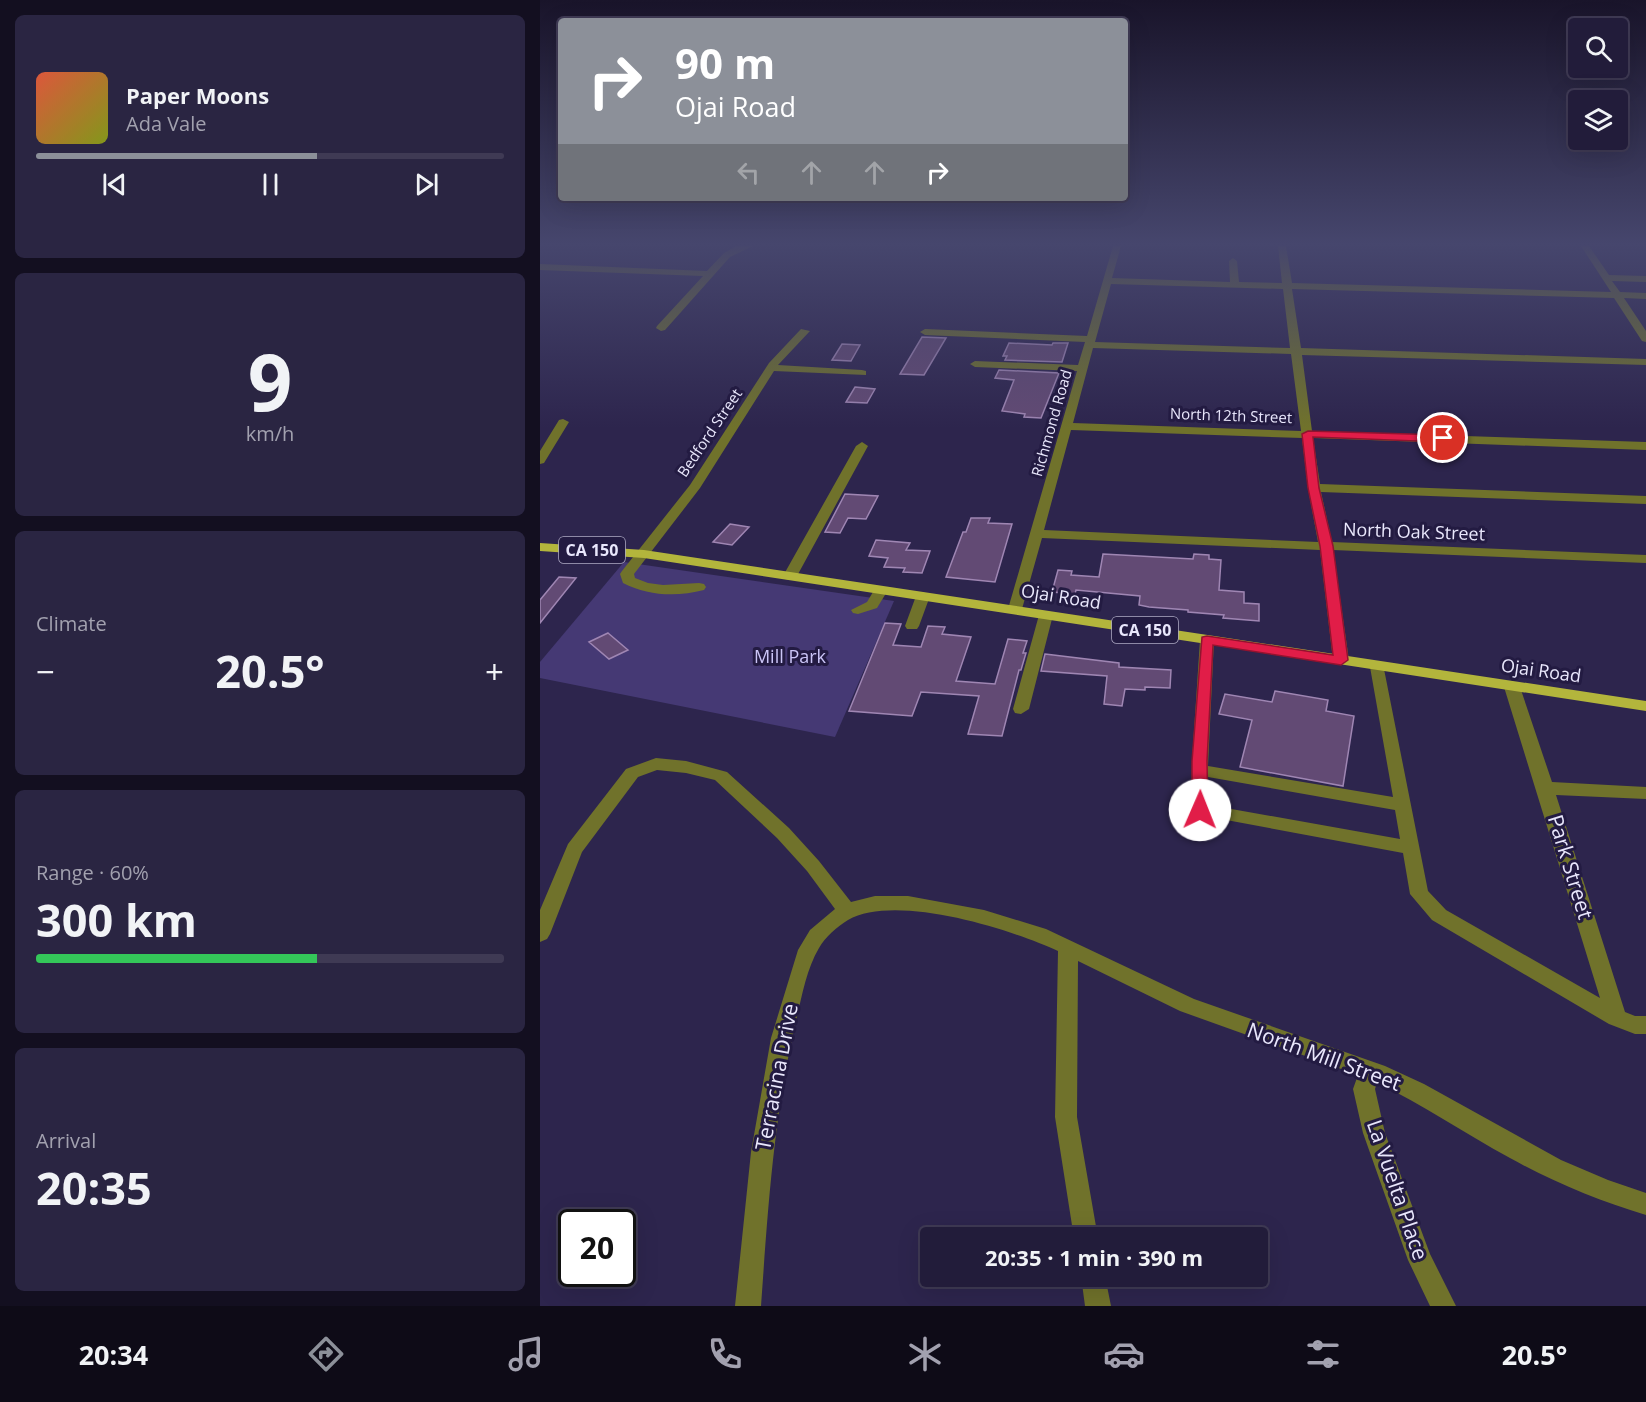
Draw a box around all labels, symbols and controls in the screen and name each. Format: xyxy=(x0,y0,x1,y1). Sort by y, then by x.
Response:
map controls xyxy=(1568,18,1628,150)
button: search xyxy=(1568,18,1628,78)
text: 90 m xyxy=(675,34,775,91)
icon: right xyxy=(576,42,654,120)
text: Paper Moons xyxy=(126,80,269,110)
text: Ojai Road xyxy=(675,88,796,125)
button: layers xyxy=(1568,90,1628,150)
text: Ada Vale xyxy=(126,110,207,137)
icon: left xyxy=(732,156,765,189)
icon: ahead xyxy=(795,156,828,189)
icon: ahead xyxy=(858,156,891,189)
icon: right xyxy=(921,156,954,189)
icon: previous xyxy=(98,168,131,201)
icon: pause xyxy=(254,168,287,201)
icon: next xyxy=(410,168,443,201)
text: 9 xyxy=(248,328,292,434)
street label: Richmond Road xyxy=(1026,367,1076,479)
street label: Bedford Street xyxy=(672,384,746,481)
street label: North 12th Street xyxy=(1170,403,1293,427)
pin xyxy=(1417,412,1468,463)
text: km/h xyxy=(246,420,294,447)
icon: arrive xyxy=(1426,421,1459,454)
street label: North Oak Street xyxy=(1343,517,1486,545)
road number: CA 150 xyxy=(559,537,625,563)
street label: Ojai Road xyxy=(1019,578,1103,614)
text: Climate xyxy=(36,610,107,637)
road number: CA 150 xyxy=(1112,617,1178,643)
text: 20.5° xyxy=(215,640,325,701)
park label: Mill Park xyxy=(754,644,827,668)
text: − xyxy=(36,649,55,694)
text: + xyxy=(485,649,504,694)
street label: Ojai Road xyxy=(1500,653,1583,688)
position arrow xyxy=(1168,778,1232,842)
street label: Park Street xyxy=(1542,811,1600,922)
text: Range · 60% xyxy=(36,859,149,886)
text: 300 km xyxy=(36,889,197,950)
street label: Terracina Drive xyxy=(748,1001,804,1153)
street label: North Mill Street xyxy=(1244,1015,1405,1097)
street label: La Vuelta Place xyxy=(1361,1116,1435,1264)
text: Arrival xyxy=(36,1127,96,1154)
text: 20:35 xyxy=(36,1157,152,1218)
speed limit sign: 20 xyxy=(558,1209,636,1287)
text: 20:35 · 1 min · 390 m xyxy=(985,1242,1203,1272)
icon: directions xyxy=(305,1333,347,1375)
icon: music xyxy=(505,1333,547,1375)
icon: phone xyxy=(704,1333,746,1375)
icon: climate xyxy=(904,1333,946,1375)
icon: car xyxy=(1103,1333,1145,1375)
icon: filters xyxy=(1302,1333,1344,1375)
text: 20:34 xyxy=(79,1336,148,1373)
text: 20.5° xyxy=(1502,1336,1567,1373)

